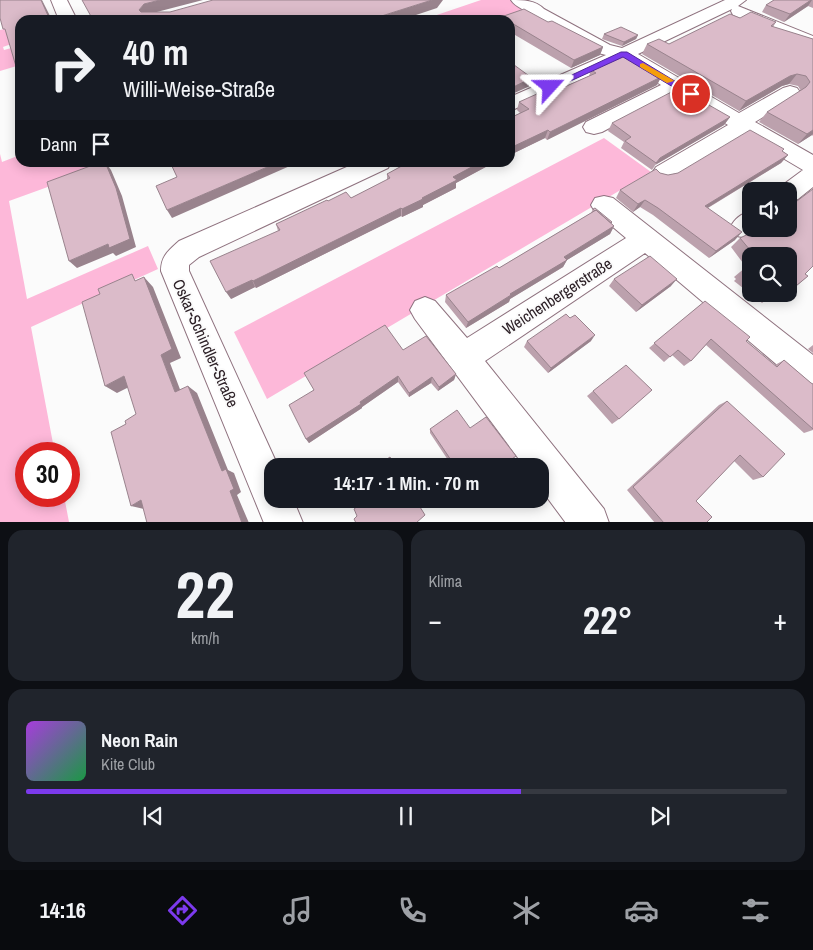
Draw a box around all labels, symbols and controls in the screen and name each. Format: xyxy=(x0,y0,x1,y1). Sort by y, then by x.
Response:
text: 40 m xyxy=(123,29,188,76)
icon: right xyxy=(40,35,105,100)
position arrow xyxy=(523,60,575,112)
pin xyxy=(670,73,712,115)
text: Willi-Weise-Straße xyxy=(123,74,275,104)
icon: arrive xyxy=(677,80,705,108)
icon: arrive xyxy=(87,130,115,158)
text: Dann xyxy=(40,131,77,157)
map controls xyxy=(742,182,797,302)
button: sound xyxy=(742,182,797,237)
button: search xyxy=(742,247,797,302)
street label: Weichenbergerstraße xyxy=(498,252,616,340)
street label: Oskar-Schindler-Straße xyxy=(168,275,244,411)
speed limit sign: 30 xyxy=(15,442,80,507)
text: 14:17 · 1 Min. · 70 m xyxy=(334,470,479,496)
text: 22 xyxy=(176,551,235,638)
text: Klima xyxy=(429,570,462,592)
text: 22° xyxy=(583,595,633,646)
text: − xyxy=(429,601,442,639)
text: + xyxy=(774,601,787,639)
text: km/h xyxy=(191,627,219,649)
text: Neon Rain xyxy=(101,727,178,753)
text: Kite Club xyxy=(101,753,155,775)
icon: previous xyxy=(139,802,167,830)
icon: pause xyxy=(392,802,420,830)
icon: next xyxy=(646,802,674,830)
icon: directions xyxy=(165,893,200,928)
icon: music xyxy=(280,893,315,928)
icon: phone xyxy=(395,893,430,928)
icon: climate xyxy=(509,893,544,928)
icon: car xyxy=(624,893,659,928)
icon: filters xyxy=(738,893,773,928)
text: 14:16 xyxy=(40,895,86,925)

